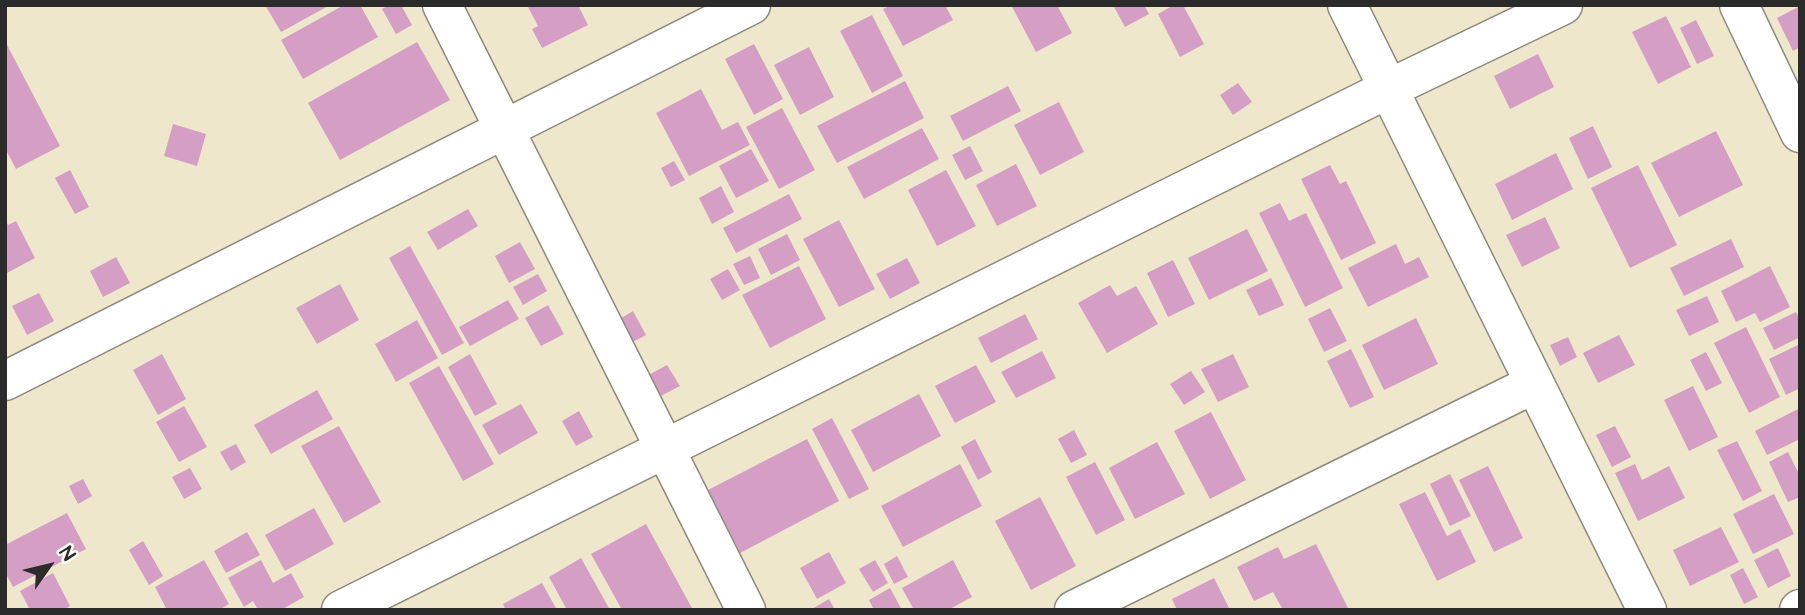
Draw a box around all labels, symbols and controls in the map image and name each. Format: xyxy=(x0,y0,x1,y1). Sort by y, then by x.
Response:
north arrow xyxy=(14,531,84,601)
text: N xyxy=(52,541,81,566)

